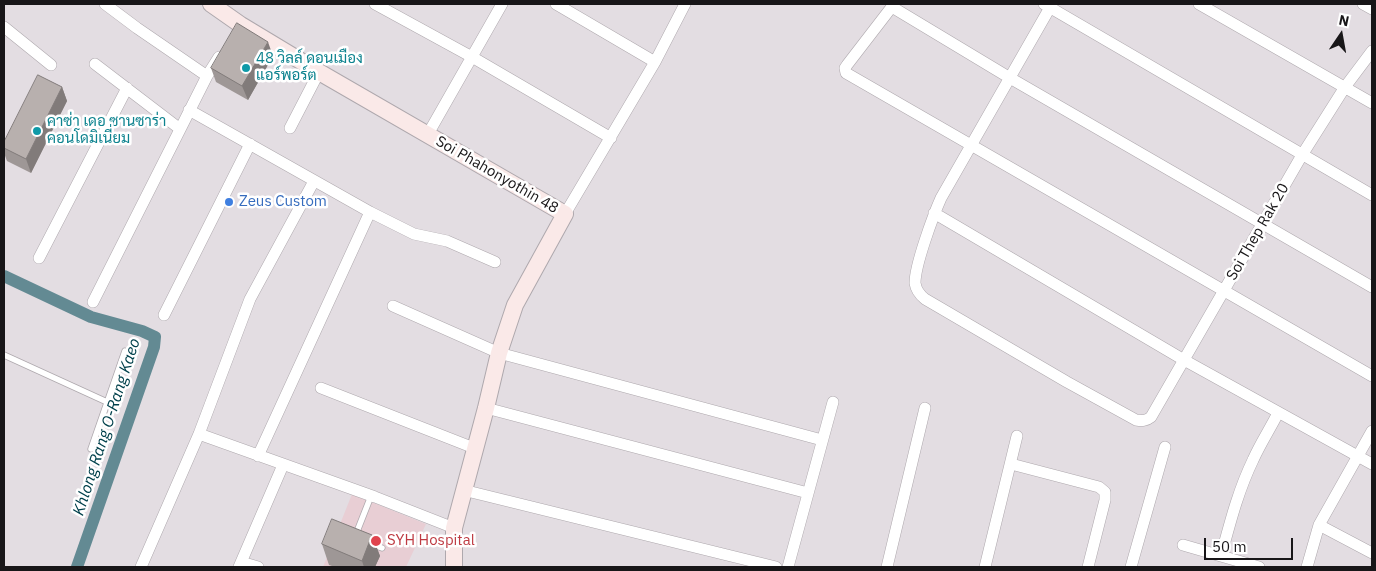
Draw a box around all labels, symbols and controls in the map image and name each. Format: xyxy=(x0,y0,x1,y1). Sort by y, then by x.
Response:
north arrow xyxy=(1316,10,1366,60)
text: N xyxy=(1337,10,1351,30)
place label: 48 วิลล์ ดอนเมือง แอร์พอร์ต xyxy=(256,50,363,85)
marker: 48 วิลล์ ดอนเมือง แอร์พอร์ต xyxy=(240,62,252,74)
place label: คาซ่า เดอ ซานซาร่า คอนโดมิเนี่ยม xyxy=(47,113,166,148)
marker: คาซ่า เดอ ซานซาร่า คอนโดมิเนี่ยม xyxy=(31,125,43,137)
street label: Soi Phahonyothin 48 xyxy=(432,133,562,217)
street label: Soi Thep Rak 20 xyxy=(1223,180,1293,284)
place label: Zeus Custom xyxy=(239,193,327,211)
marker: Zeus Custom xyxy=(223,196,235,208)
water label: Khlong Rang O-Rang Kaeo xyxy=(69,336,145,518)
scale bar xyxy=(1206,528,1295,560)
place label: SYH Hospital xyxy=(387,532,475,550)
marker: SYH Hospital xyxy=(369,534,383,548)
text: 50 m xyxy=(1212,537,1247,556)

